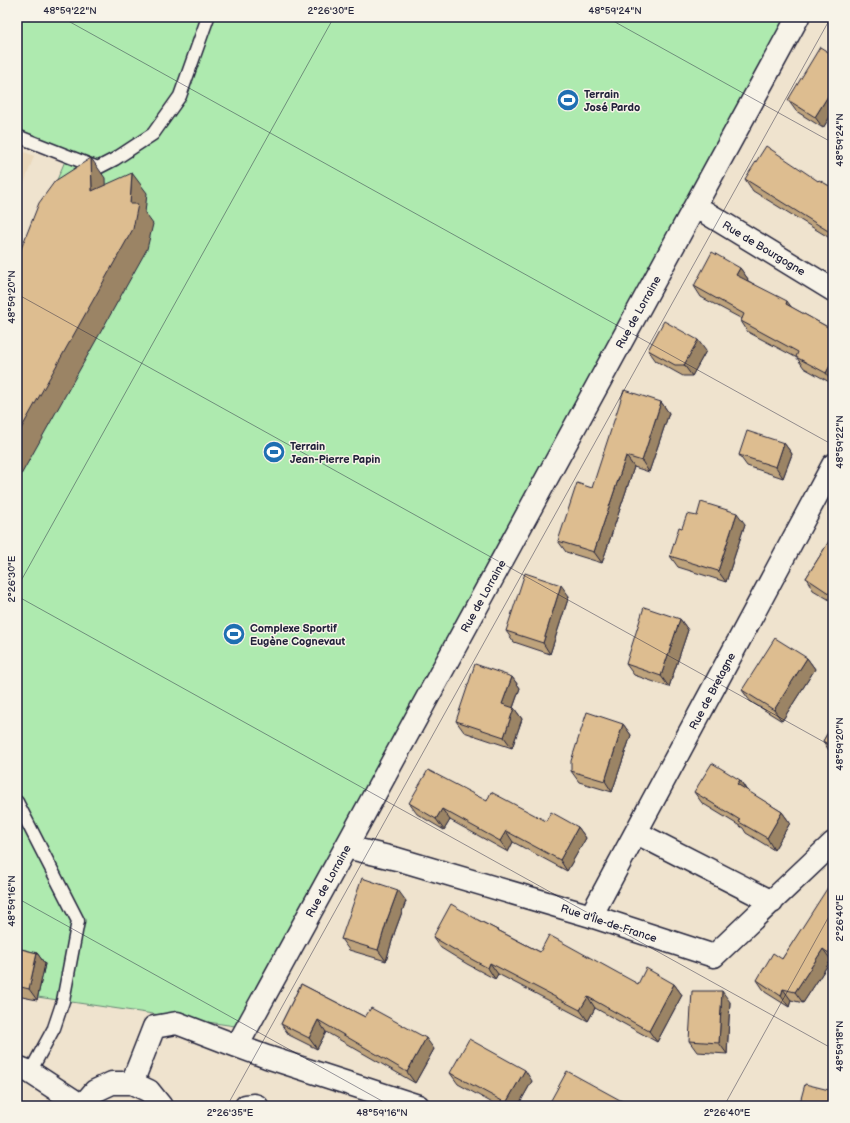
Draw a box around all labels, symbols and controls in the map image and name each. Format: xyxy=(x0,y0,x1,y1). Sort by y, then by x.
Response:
text: 48°59'22"N xyxy=(43,5,97,17)
text: 2°26'30"E xyxy=(308,5,355,17)
text: 48°59'24"N xyxy=(588,5,642,17)
sports icon: Terrain José Pardo xyxy=(555,87,581,113)
place label: Terrain José Pardo xyxy=(584,88,640,114)
text: 48°59'24"N xyxy=(834,113,846,167)
street label: Rue de Bourgogne xyxy=(720,219,808,279)
text: 48°59'20"N xyxy=(6,270,18,324)
street label: Rue de Lorraine xyxy=(613,273,664,351)
text: 48°59'22"N xyxy=(834,415,846,469)
sports icon: Terrain Jean-Pierre Papin xyxy=(261,439,287,465)
place label: Terrain Jean-Pierre Papin xyxy=(290,440,380,466)
text: 2°26'30"E xyxy=(6,555,18,602)
street label: Rue de Lorraine xyxy=(458,557,509,635)
sports icon: Complexe Sportif Eugène Cognevaut xyxy=(221,621,247,647)
place label: Complexe Sportif Eugène Cognevaut xyxy=(250,622,346,648)
street label: Rue de Bretagne xyxy=(687,650,738,732)
text: 48°59'20"N xyxy=(834,717,846,771)
street label: Rue de Lorraine xyxy=(303,842,354,920)
text: 48°59'16"N xyxy=(6,875,18,927)
text: 2°26'40"E xyxy=(834,894,846,941)
street label: Rue d'Île-de-France xyxy=(559,901,659,945)
text: 48°59'18"N xyxy=(834,1020,846,1072)
text: 2°26'35"E xyxy=(207,1107,254,1119)
text: 48°59'16"N xyxy=(356,1107,408,1119)
text: 2°26'40"E xyxy=(704,1107,751,1119)

